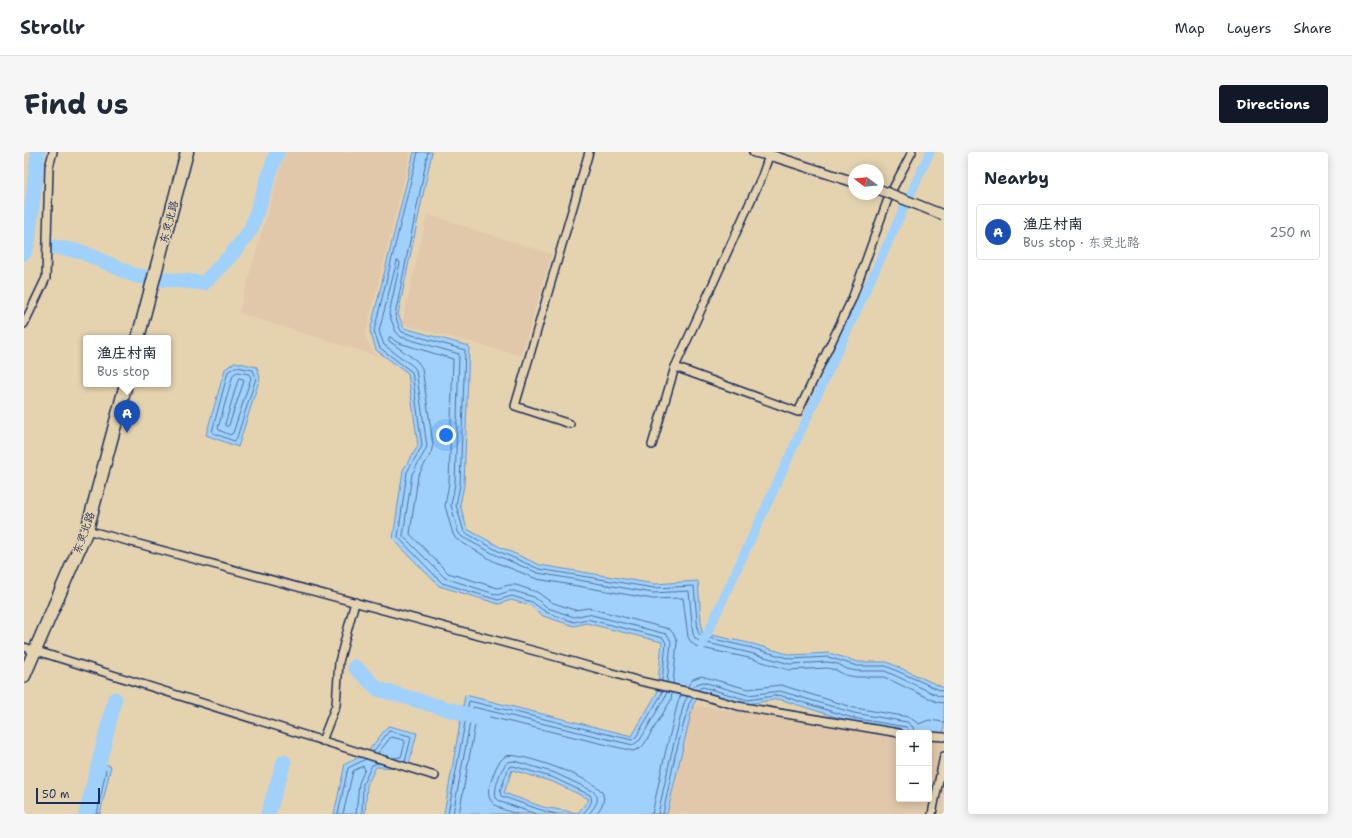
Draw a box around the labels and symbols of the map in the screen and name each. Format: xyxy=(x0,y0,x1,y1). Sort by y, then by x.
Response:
north arrow xyxy=(848,164,884,200)
street label: 东灵北路 xyxy=(156,199,182,245)
pin: A xyxy=(114,400,140,433)
your location xyxy=(436,425,456,445)
street label: 东灵北路 xyxy=(69,510,99,556)
scale bar xyxy=(36,786,100,805)

